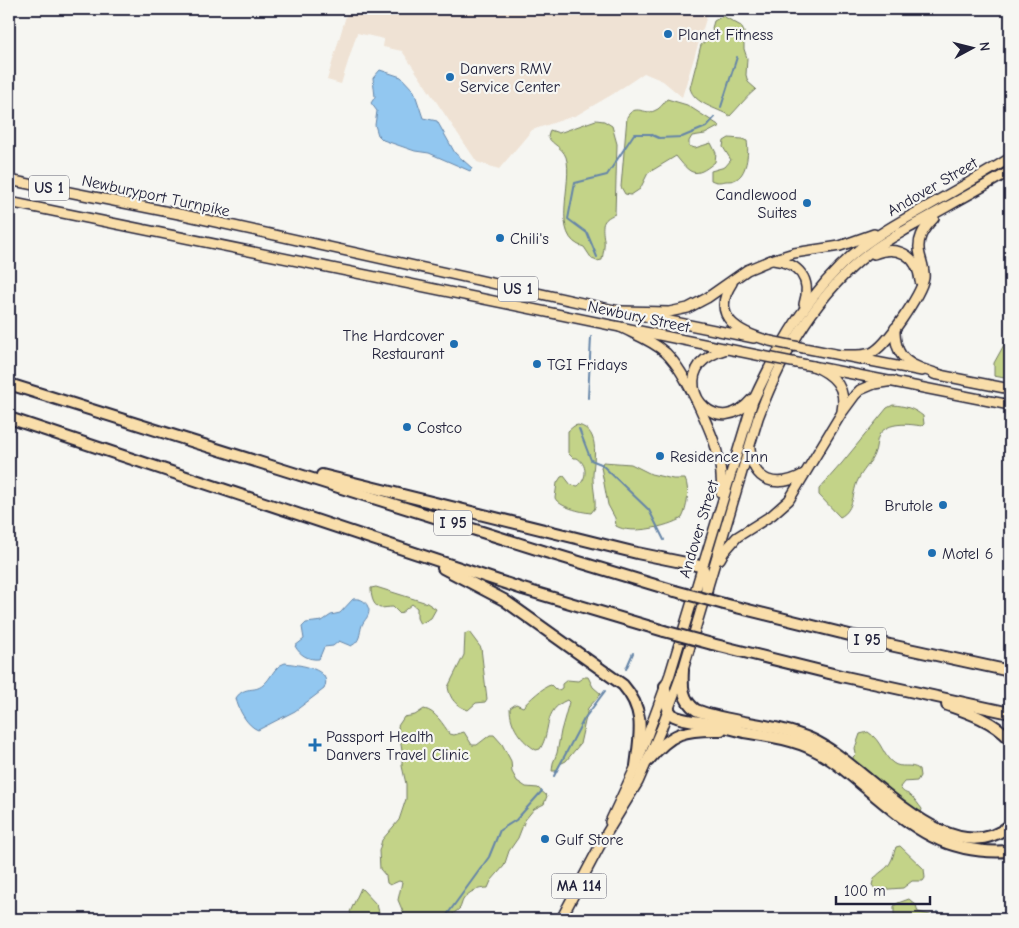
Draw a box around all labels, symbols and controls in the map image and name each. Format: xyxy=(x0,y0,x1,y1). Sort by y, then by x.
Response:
north arrow xyxy=(946,22,996,72)
place label: Planet Fitness xyxy=(678,26,773,44)
marker: Planet Fitness xyxy=(662,28,674,40)
text: N xyxy=(975,41,993,52)
place label: Danvers RMV Service Center xyxy=(460,60,560,96)
marker: Danvers RMV Service Center xyxy=(444,71,456,83)
street label: Andover Street xyxy=(884,154,981,220)
street label: Newburyport Turnpike xyxy=(80,171,231,220)
road number: US 1 xyxy=(29,176,69,200)
place label: Candlewood Suites xyxy=(715,186,797,222)
marker: Candlewood Suites xyxy=(801,197,813,209)
place label: Chili's xyxy=(510,230,549,248)
marker: Chili's xyxy=(494,232,506,244)
road number: US 1 xyxy=(498,276,538,302)
street label: Newbury Street xyxy=(586,297,692,337)
place label: The Hardcover Restaurant xyxy=(343,327,445,363)
marker: The Hardcover Restaurant xyxy=(448,338,460,350)
place label: TGI Fridays xyxy=(547,356,628,374)
marker: TGI Fridays xyxy=(531,358,543,370)
place label: Costco xyxy=(417,419,462,437)
marker: Costco xyxy=(401,421,413,433)
place label: Residence Inn xyxy=(670,448,768,466)
marker: Residence Inn xyxy=(654,450,666,462)
street label: Andover Street xyxy=(676,478,722,580)
place label: Brutole xyxy=(884,497,933,515)
marker: Brutole xyxy=(937,499,949,511)
road number: I 95 xyxy=(434,510,472,536)
place label: Motel 6 xyxy=(942,545,993,563)
marker: Motel 6 xyxy=(926,547,938,559)
road number: I 95 xyxy=(848,628,886,652)
place label: Passport Health Danvers Travel Clinic xyxy=(326,728,469,764)
marker: Passport Health Danvers Travel Clinic xyxy=(308,738,322,752)
place label: Gulf Store xyxy=(555,831,623,849)
marker: Gulf Store xyxy=(539,833,551,845)
scale bar xyxy=(836,873,930,905)
road number: MA 114 xyxy=(552,874,606,898)
text: 100 m xyxy=(844,882,886,900)

